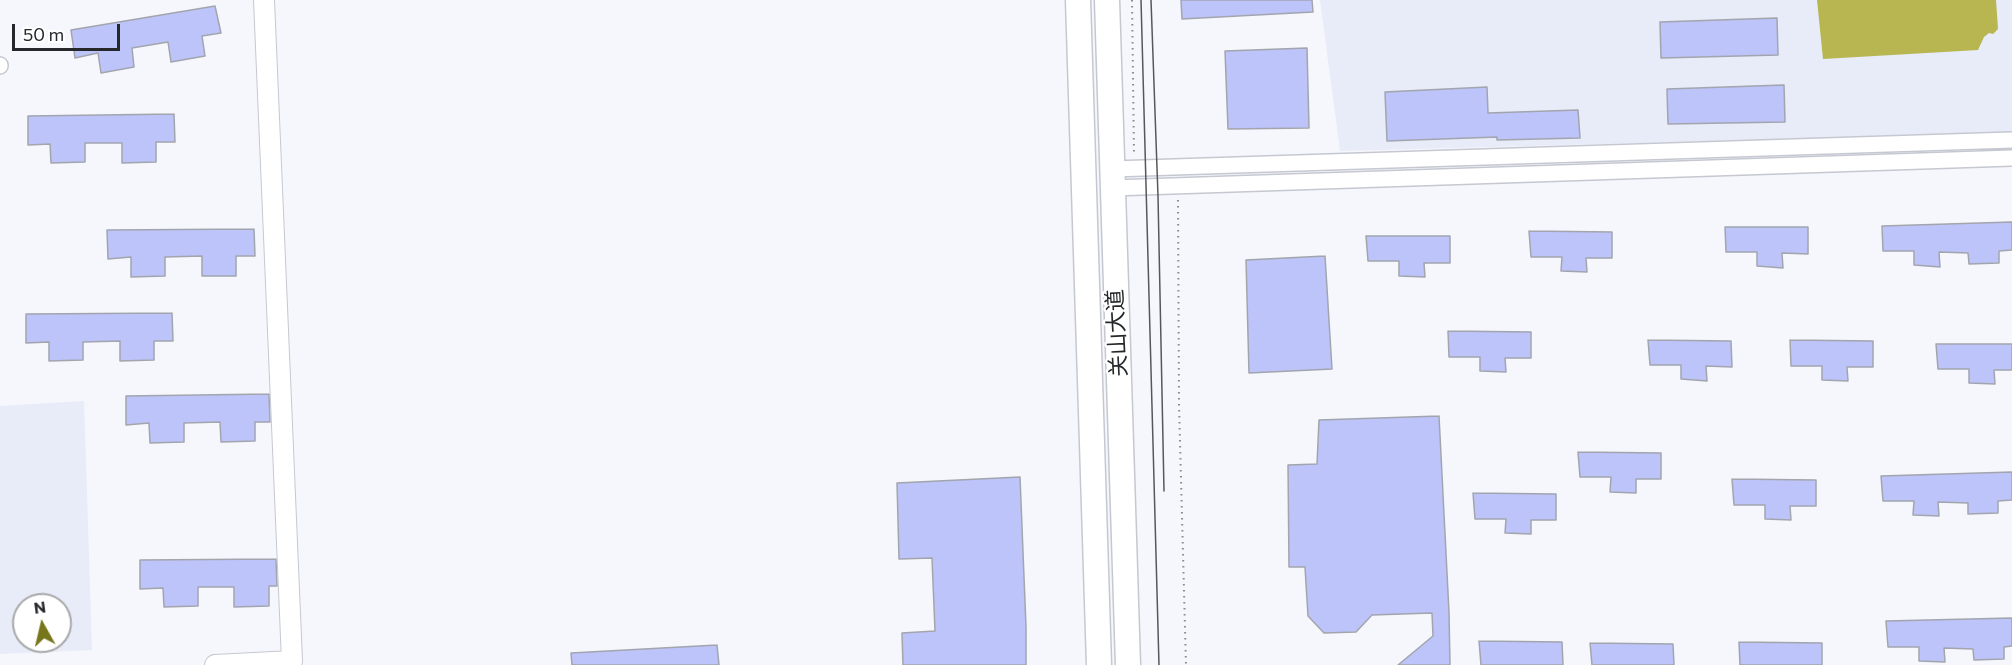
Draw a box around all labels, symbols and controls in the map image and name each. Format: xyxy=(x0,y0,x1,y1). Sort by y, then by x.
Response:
scale bar xyxy=(15,12,123,50)
text: 50 m xyxy=(23,23,64,45)
street label: 关山大道 xyxy=(1102,288,1132,378)
north arrow xyxy=(12,593,72,653)
text: N xyxy=(32,596,47,617)

